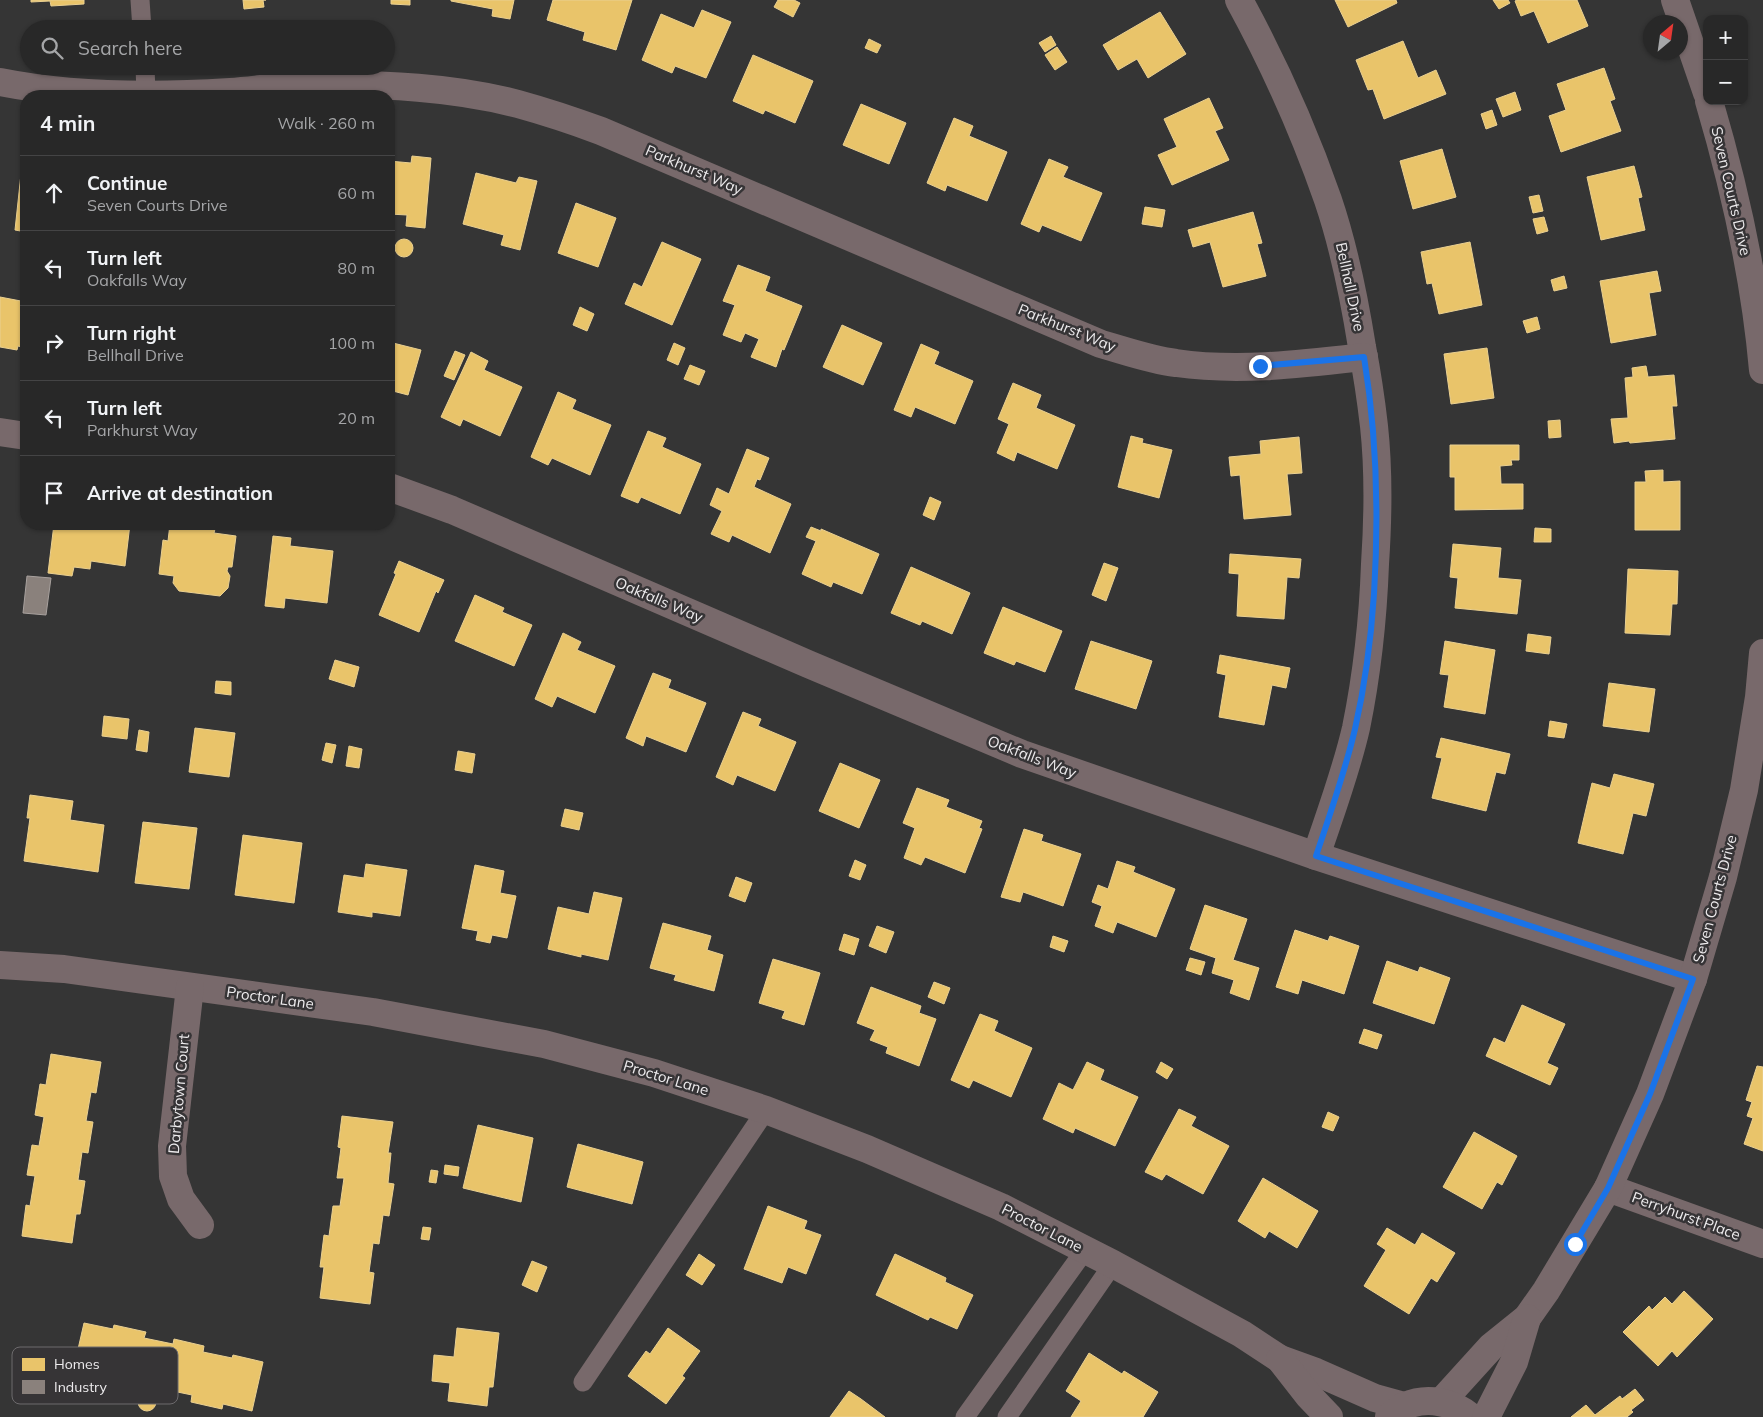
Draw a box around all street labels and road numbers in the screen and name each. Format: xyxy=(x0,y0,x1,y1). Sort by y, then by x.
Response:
street label: Seven Courts Drive xyxy=(1707,125,1756,257)
street label: Parkhurst Way xyxy=(643,141,746,199)
street label: Bellhall Drive xyxy=(1332,241,1369,333)
street label: Parkhurst Way xyxy=(1016,299,1119,356)
street label: Oakfalls Way xyxy=(612,573,706,627)
street label: Oakfalls Way xyxy=(985,731,1079,782)
street label: Seven Courts Drive xyxy=(1688,833,1741,965)
street label: Proctor Lane xyxy=(225,982,315,1013)
street label: Darbytown Court xyxy=(164,1033,193,1155)
street label: Proctor Lane xyxy=(621,1056,711,1099)
street label: Perryhurst Place xyxy=(1629,1187,1743,1244)
street label: Proctor Lane xyxy=(999,1199,1086,1256)

